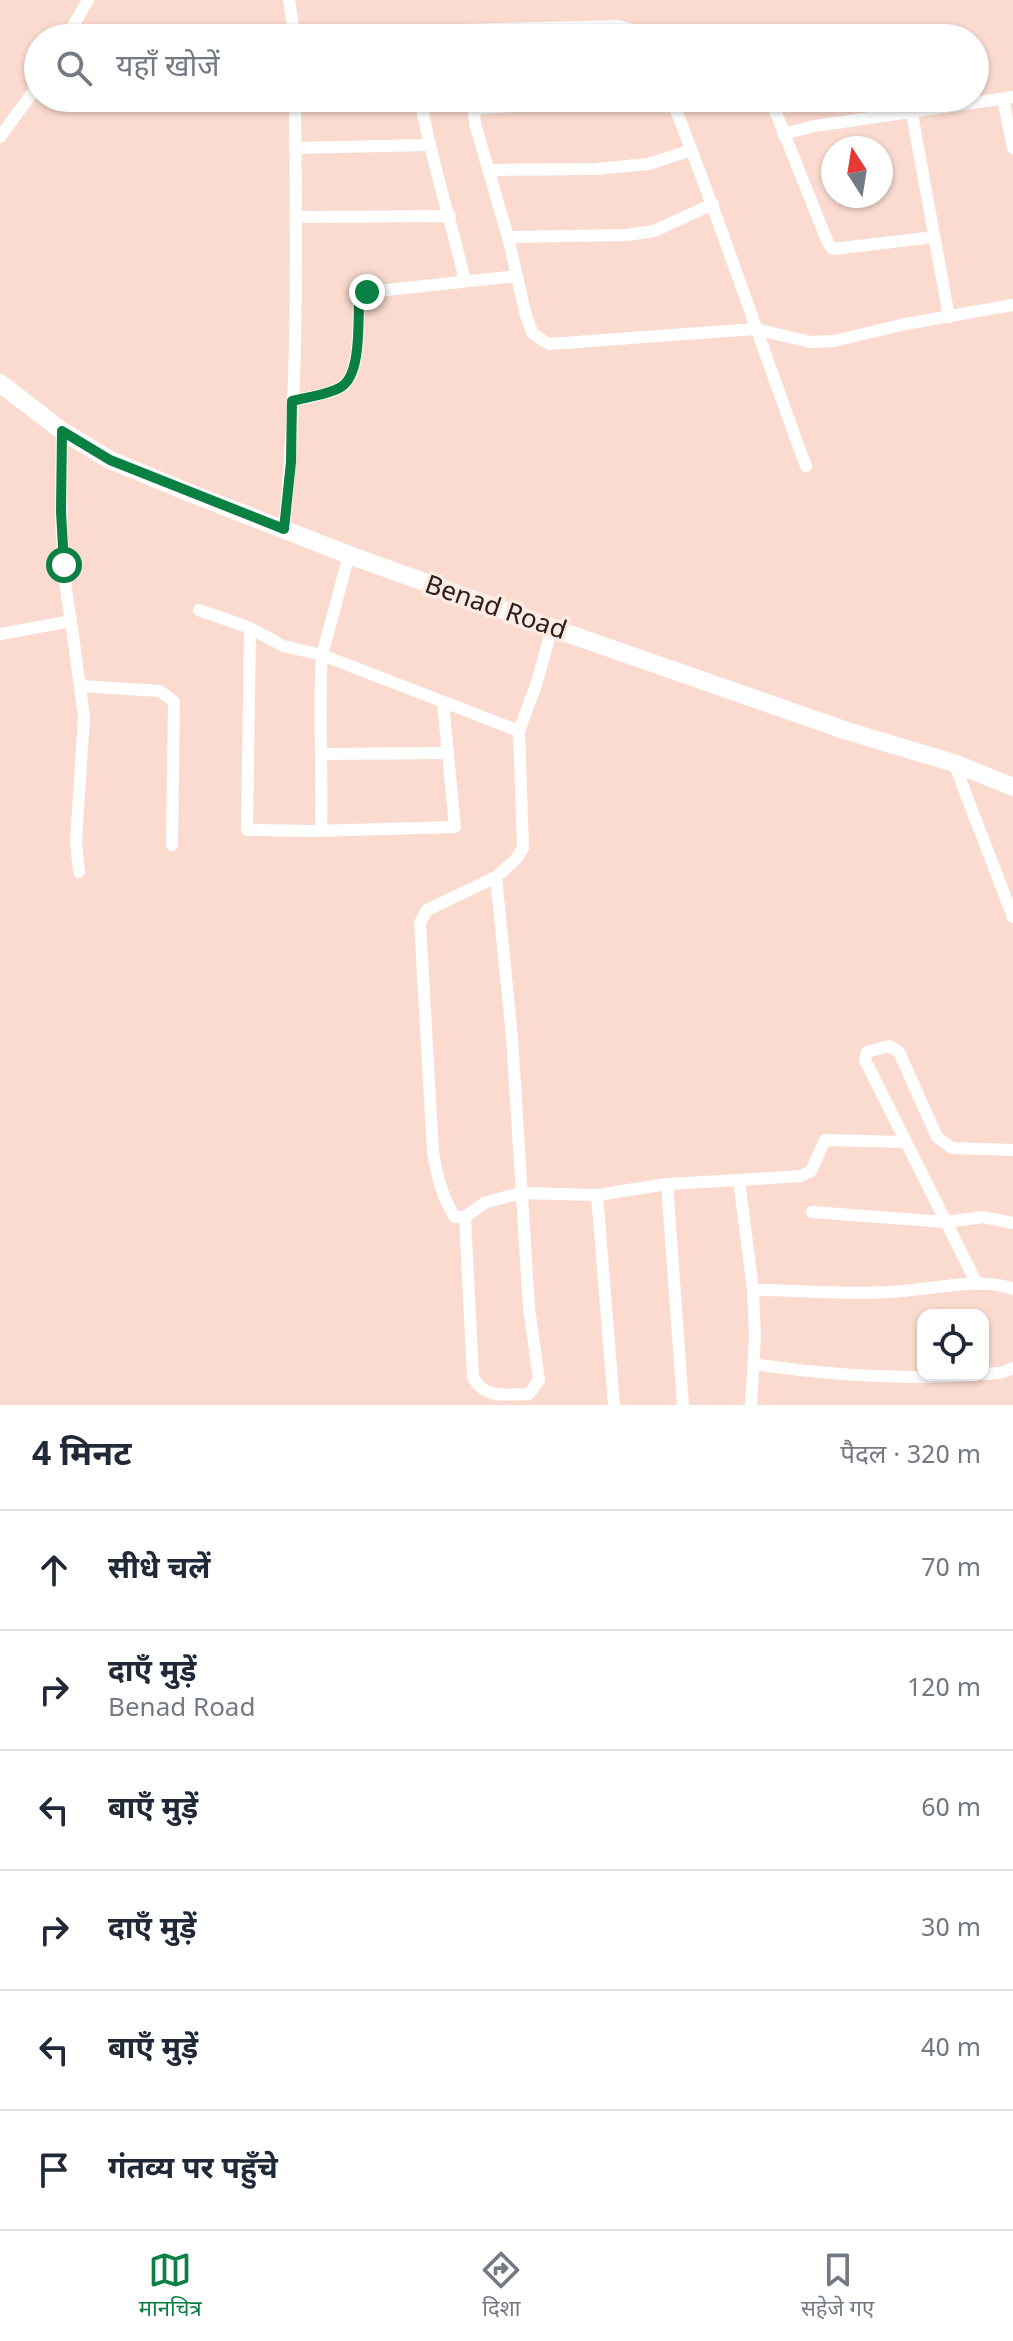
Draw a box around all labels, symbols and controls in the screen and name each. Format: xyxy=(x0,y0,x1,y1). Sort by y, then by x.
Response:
search box xyxy=(24,24,989,112)
icon: search xyxy=(52,46,96,90)
text: यहाँ खोजें xyxy=(116,49,219,88)
north arrow xyxy=(821,136,893,208)
route end xyxy=(349,274,385,310)
route start xyxy=(46,547,82,583)
street label: Benad Road xyxy=(420,570,570,650)
map controls xyxy=(917,1309,989,1381)
button: locate xyxy=(917,1309,989,1381)
text: 4 मिनट xyxy=(32,1435,131,1479)
text: पैदल · 320 m xyxy=(840,1440,981,1474)
icon: ahead xyxy=(32,1548,76,1592)
text: सीधे चलें xyxy=(108,1551,210,1590)
text: 70 m xyxy=(921,1553,981,1587)
text: दाएँ मुड़ें xyxy=(108,1654,196,1693)
icon: right xyxy=(32,1668,76,1712)
text: 120 m xyxy=(907,1673,981,1707)
text: Benad Road xyxy=(108,1693,255,1727)
icon: left xyxy=(32,1788,76,1832)
text: बाएँ मुड़ें xyxy=(108,1791,198,1830)
text: 60 m xyxy=(921,1793,981,1827)
icon: right xyxy=(32,1908,76,1952)
text: दाएँ मुड़ें xyxy=(108,1911,196,1950)
text: 30 m xyxy=(921,1913,981,1947)
icon: left xyxy=(32,2028,76,2072)
text: बाएँ मुड़ें xyxy=(108,2031,198,2070)
text: 40 m xyxy=(921,2033,981,2067)
icon: arrive xyxy=(32,2148,76,2192)
text: गंतव्य पर पहुँचे xyxy=(108,2151,278,2190)
tab: मानचित्र xyxy=(139,2248,202,2325)
tab: दिशा xyxy=(479,2248,523,2325)
tab: सहेजे गए xyxy=(801,2248,874,2325)

